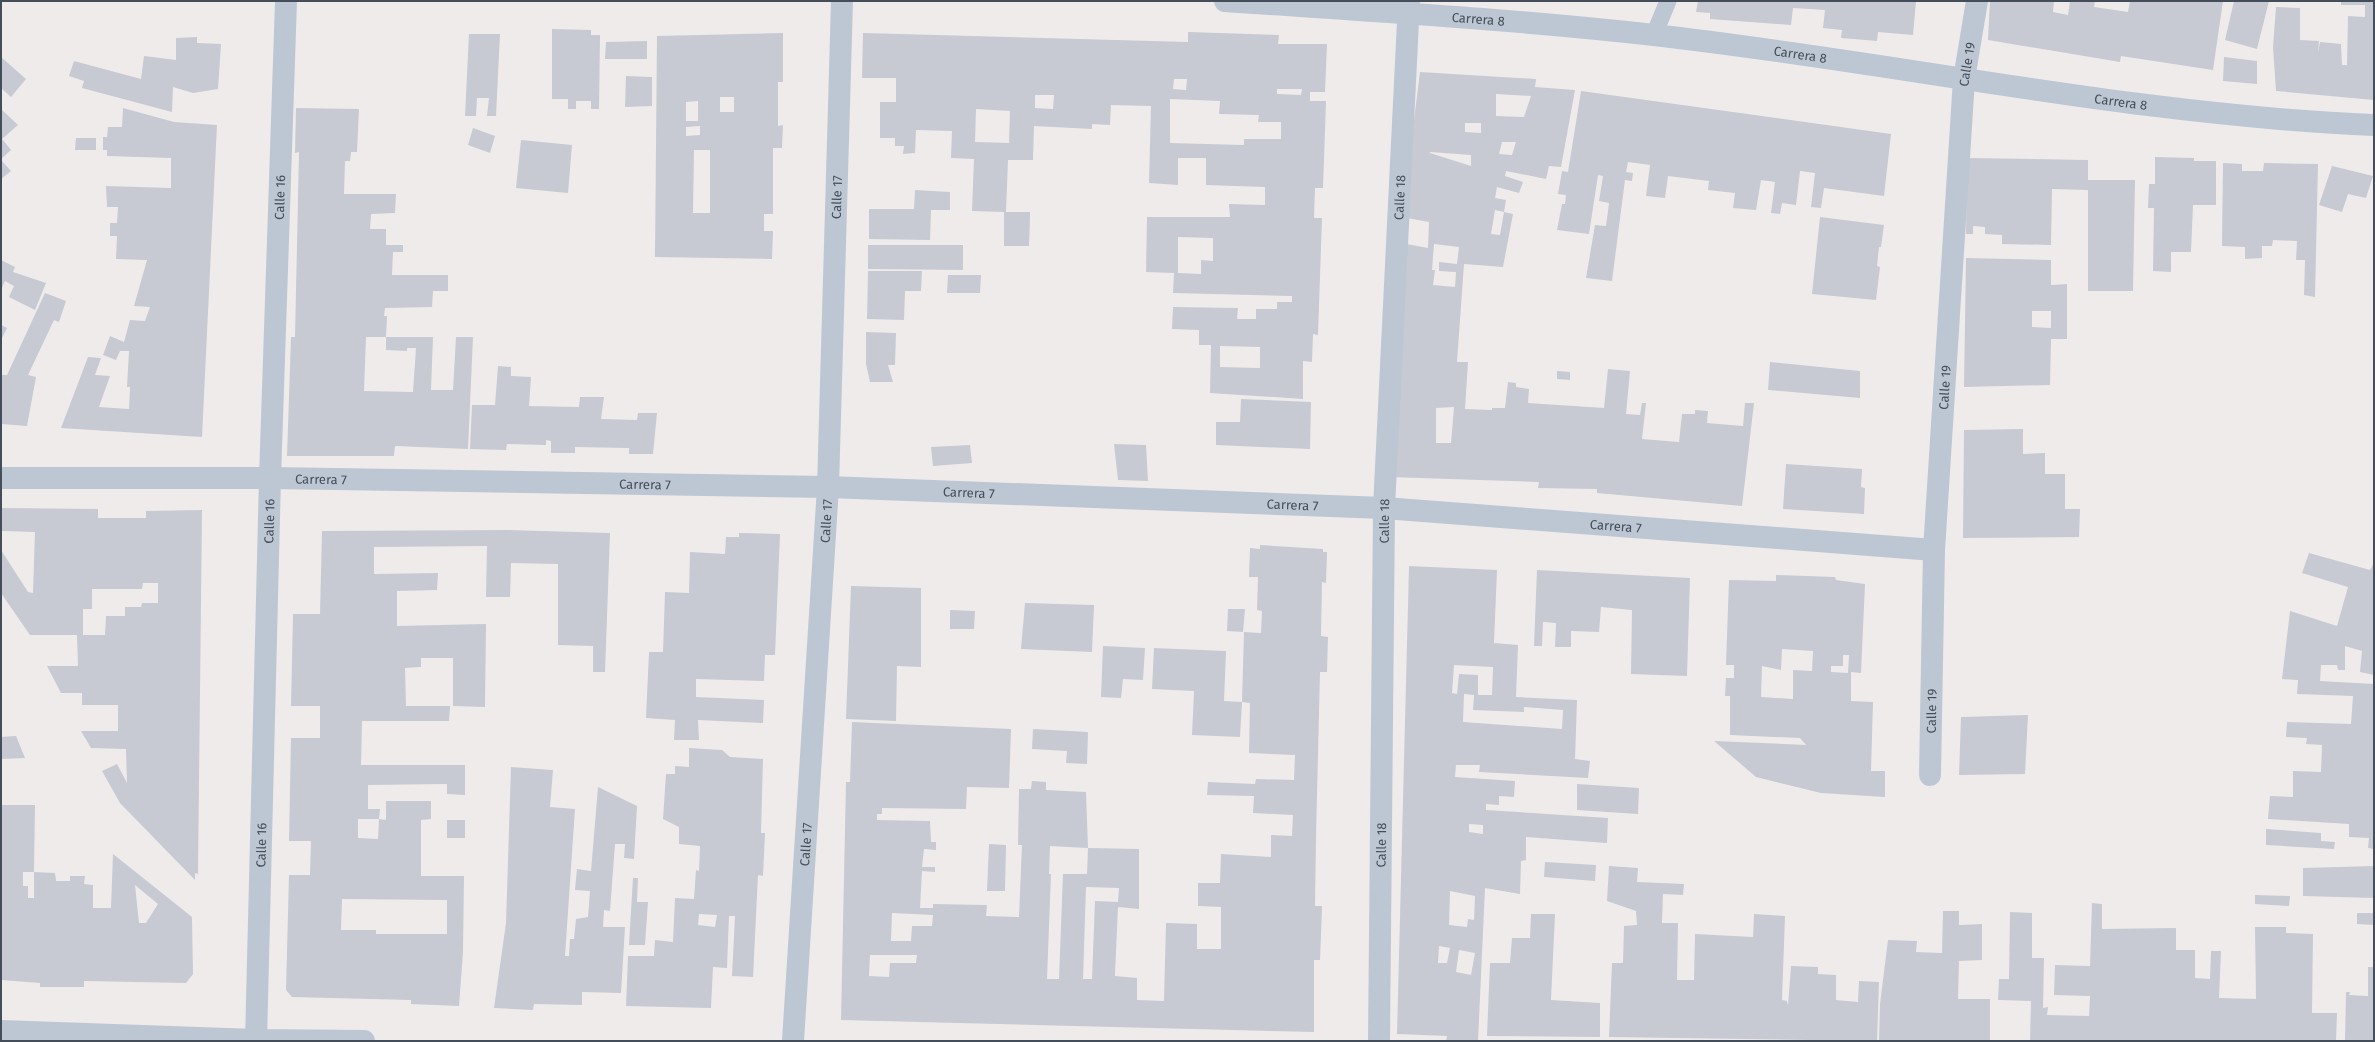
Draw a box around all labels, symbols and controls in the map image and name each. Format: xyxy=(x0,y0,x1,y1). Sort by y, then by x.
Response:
street label: Carrera 8 xyxy=(1451,10,1505,29)
street label: Calle 19 xyxy=(1957,41,1978,87)
street label: Carrera 8 xyxy=(1773,43,1828,66)
street label: Carrera 8 xyxy=(2093,91,2148,113)
street label: Calle 16 xyxy=(272,175,288,220)
street label: Calle 17 xyxy=(829,175,845,219)
street label: Calle 18 xyxy=(1391,175,1408,220)
street label: Calle 19 xyxy=(1936,364,1954,410)
street label: Carrera 7 xyxy=(295,471,347,487)
street label: Carrera 7 xyxy=(619,477,671,492)
street label: Carrera 7 xyxy=(943,484,995,501)
street label: Carrera 7 xyxy=(1266,497,1319,514)
street label: Calle 18 xyxy=(1377,498,1392,544)
street label: Calle 16 xyxy=(261,499,277,544)
street label: Calle 17 xyxy=(817,499,835,543)
street label: Carrera 7 xyxy=(1589,517,1642,536)
street label: Calle 19 xyxy=(1924,688,1940,733)
street label: Calle 16 xyxy=(253,822,269,868)
street label: Calle 17 xyxy=(797,822,815,867)
street label: Calle 18 xyxy=(1374,822,1389,868)

